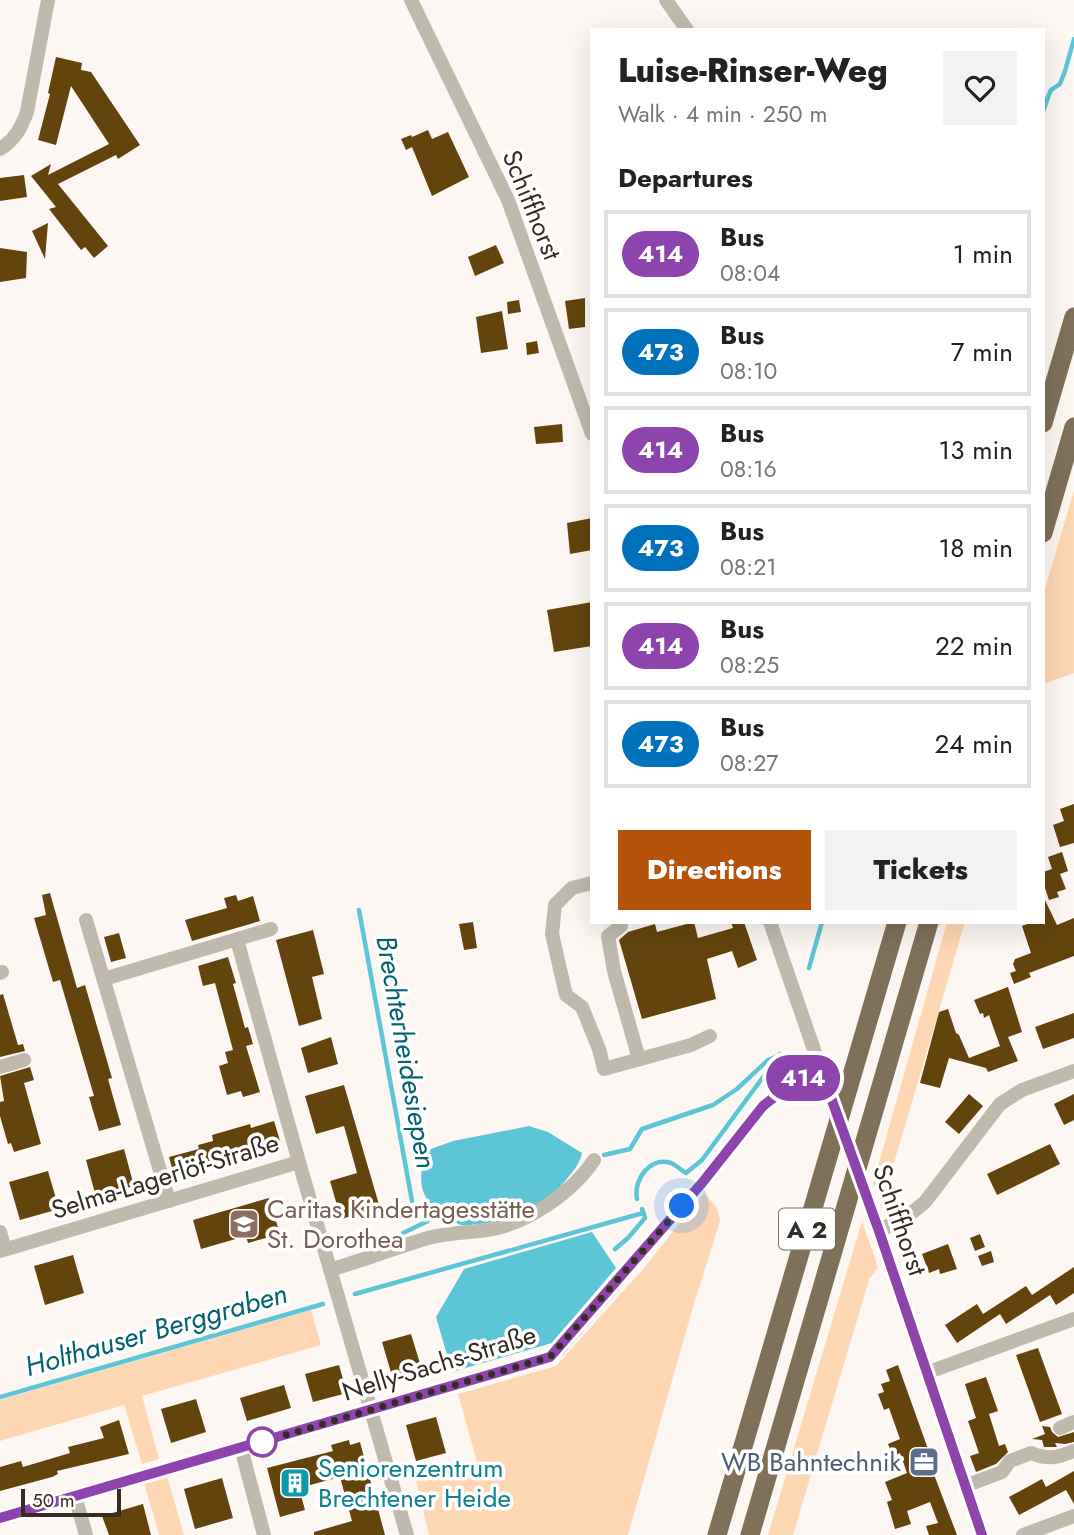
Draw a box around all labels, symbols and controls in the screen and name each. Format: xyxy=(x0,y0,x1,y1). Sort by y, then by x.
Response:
text: Luise-Rinser-Weg xyxy=(618,47,888,94)
button: heart xyxy=(943,51,1017,125)
text: Walk · 4 min · 250 m xyxy=(618,97,827,131)
street label: Schiffhorst xyxy=(493,144,572,266)
text: Departures xyxy=(618,159,753,197)
text: Bus xyxy=(720,218,764,256)
text: 1 min xyxy=(953,235,1013,273)
text: 414 xyxy=(638,236,683,271)
text: 08:04 xyxy=(720,256,780,290)
text: Bus xyxy=(720,316,764,354)
text: 7 min xyxy=(951,333,1013,371)
text: 473 xyxy=(637,334,684,369)
text: 08:10 xyxy=(720,354,777,388)
text: Bus xyxy=(720,414,764,452)
text: 13 min xyxy=(939,431,1013,469)
text: 414 xyxy=(638,432,683,467)
text: 08:16 xyxy=(720,452,777,486)
text: Bus xyxy=(720,512,764,550)
text: 18 min xyxy=(939,529,1013,567)
text: 473 xyxy=(637,530,684,565)
text: 08:21 xyxy=(720,550,777,584)
text: Bus xyxy=(720,610,764,648)
text: 22 min xyxy=(935,627,1013,665)
text: 414 xyxy=(638,628,683,663)
text: 08:25 xyxy=(720,648,779,682)
text: Bus xyxy=(720,708,764,746)
text: 24 min xyxy=(935,725,1013,763)
text: 473 xyxy=(637,726,684,761)
text: 08:27 xyxy=(720,746,778,780)
button: Directions xyxy=(618,830,811,910)
button: Tickets xyxy=(825,830,1017,910)
water label: Brechterheidesiepen xyxy=(365,932,447,1172)
line badge: 414 xyxy=(763,1055,843,1101)
text: 414 xyxy=(780,1060,826,1095)
street label: Selma-Lagerlöf-Straße xyxy=(46,1123,284,1229)
street label: Schiffhorst xyxy=(863,1159,937,1281)
your location xyxy=(664,1188,699,1223)
place label: Caritas Kindertagesstätte St. Dorothea xyxy=(267,1190,535,1258)
school or university icon: Caritas Kindertagesstätte St. Dorothea xyxy=(227,1207,261,1241)
road number: A 2 xyxy=(779,1209,835,1250)
water label: Holthauser Berggraben xyxy=(20,1273,292,1387)
street label: Nelly-Sachs-Straße xyxy=(337,1315,541,1411)
unlabelled marker xyxy=(247,1427,277,1457)
place label: WB Bahntechnik xyxy=(721,1443,902,1481)
office icon: WB Bahntechnik xyxy=(907,1445,941,1479)
place label: Seniorenzentrum Brechtener Heide xyxy=(318,1449,511,1517)
building icon: Seniorenzentrum Brechtener Heide xyxy=(278,1466,312,1500)
scale bar xyxy=(21,1486,121,1518)
text: 50 m xyxy=(32,1487,75,1514)

